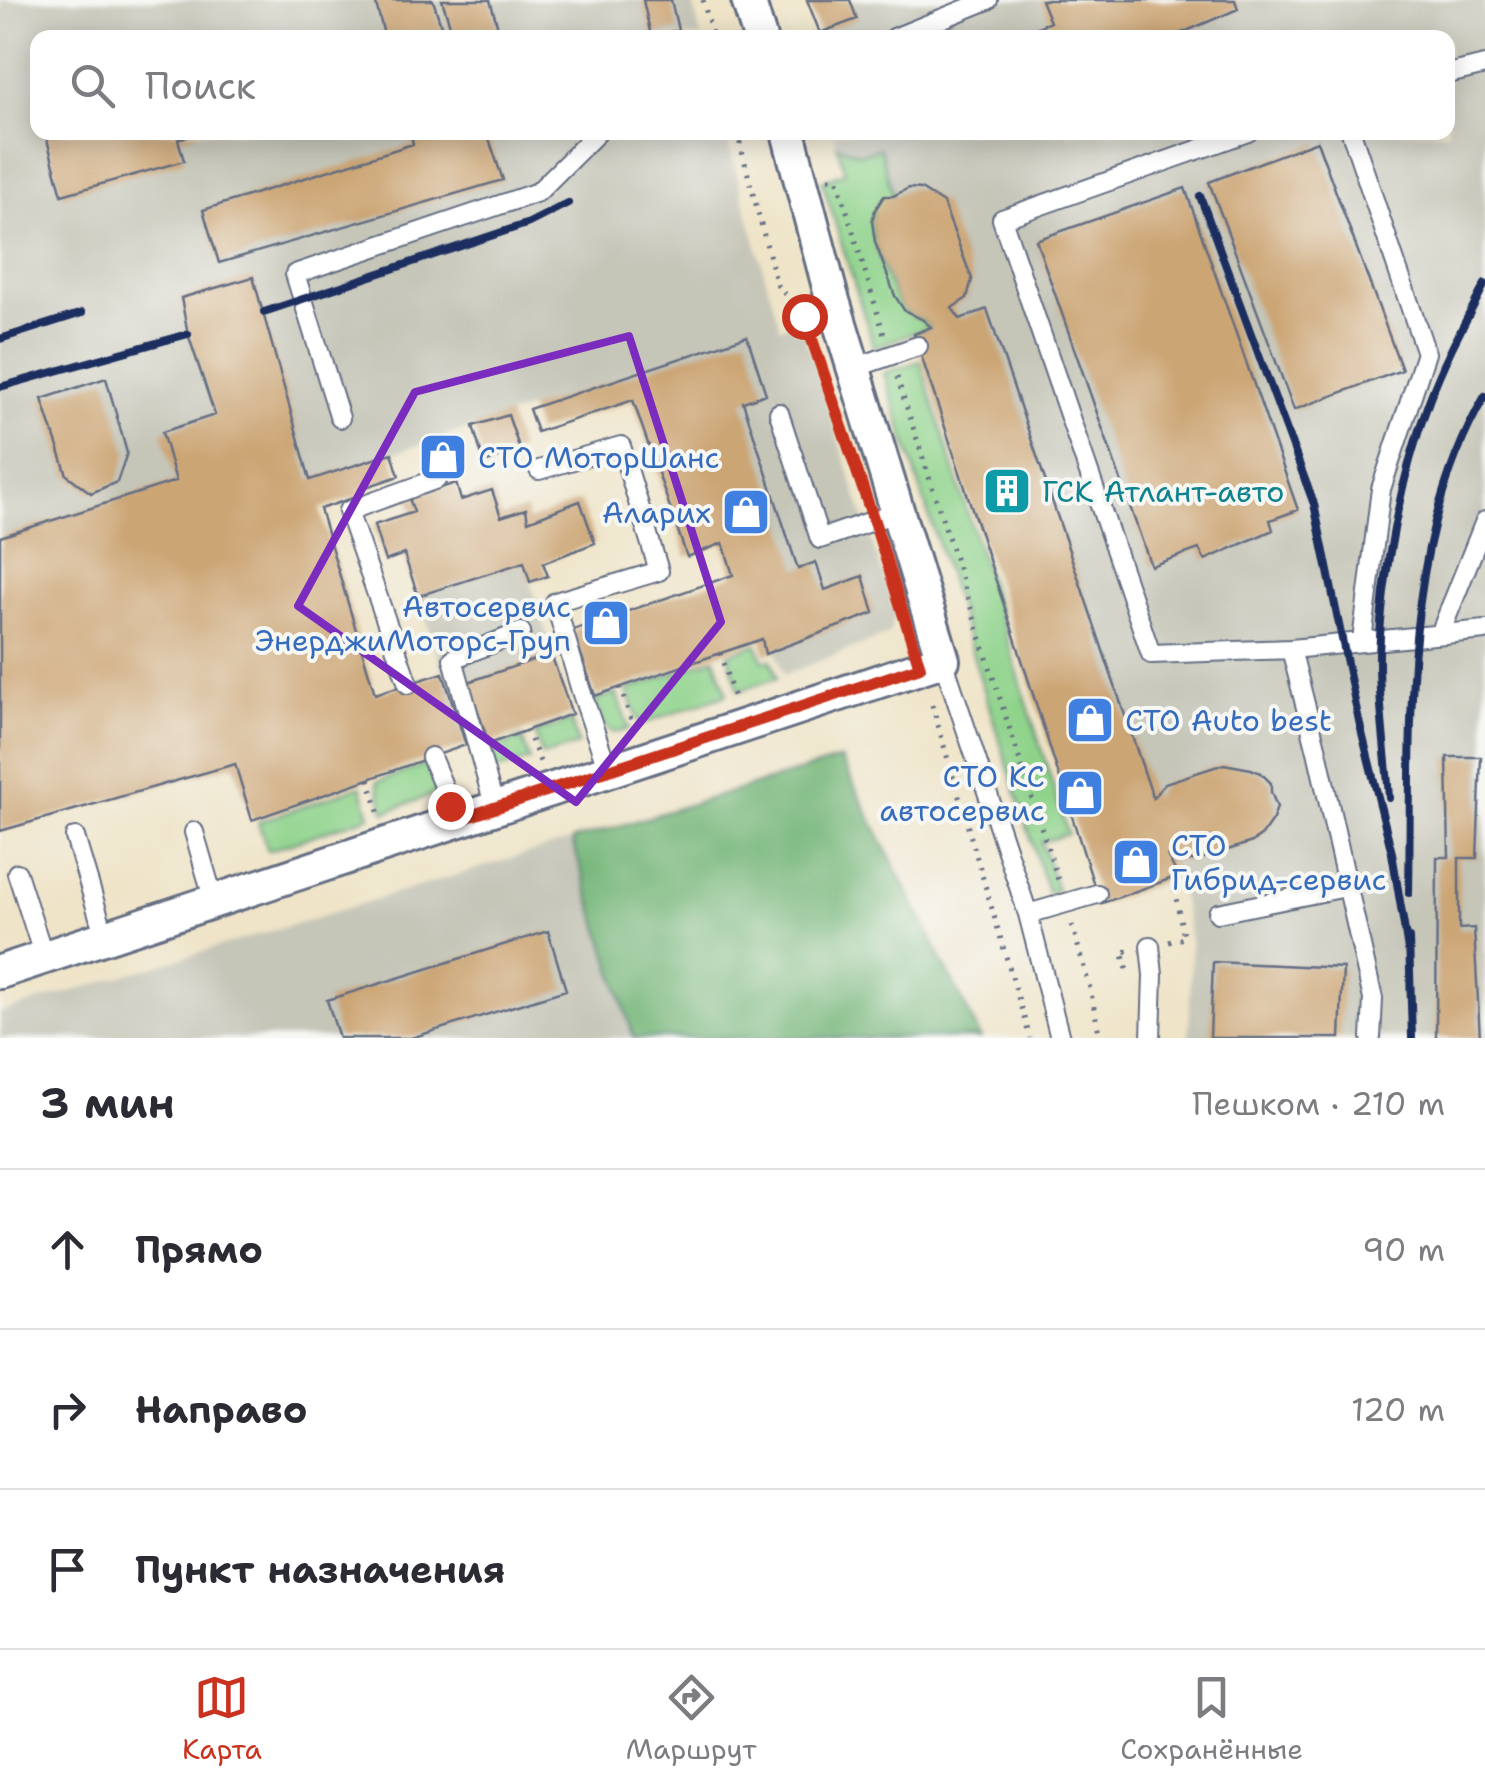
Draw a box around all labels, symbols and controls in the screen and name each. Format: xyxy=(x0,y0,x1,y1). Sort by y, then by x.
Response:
search box xyxy=(30,30,1455,140)
icon: search xyxy=(65,58,120,113)
text: Поиск xyxy=(145,60,256,111)
route start xyxy=(782,294,828,340)
shop icon: СТО МоторШанс xyxy=(417,431,469,483)
place label: СТО МоторШанс xyxy=(478,437,720,478)
building icon: ГСК Атлант-авто xyxy=(981,465,1033,517)
place label: ГСК Атлант-авто xyxy=(1042,471,1284,512)
shop icon: Аларих xyxy=(720,486,772,538)
place label: Аларих xyxy=(602,492,711,533)
place label: Автосервис ЭнерджиМоторс-Груп xyxy=(255,586,571,661)
shop icon: Автосервис ЭнерджиМоторс-Груп xyxy=(580,597,632,649)
shop icon: СТО Auto best xyxy=(1064,694,1116,746)
place label: СТО Auto best xyxy=(1125,700,1332,741)
place label: СТО КС автосервис xyxy=(879,756,1045,831)
shop icon: СТО КС автосервис xyxy=(1054,767,1106,819)
route end xyxy=(428,784,474,830)
place label: СТО Гибрид-сервис xyxy=(1171,825,1387,900)
shop icon: СТО Гибрид-сервис xyxy=(1110,836,1162,888)
text: 3 мин xyxy=(40,1075,175,1131)
text: Пешком · 210 m xyxy=(1192,1082,1445,1125)
icon: ahead xyxy=(40,1222,95,1277)
text: Прямо xyxy=(135,1224,263,1275)
text: 90 m xyxy=(1362,1228,1445,1271)
icon: right xyxy=(40,1382,95,1437)
text: Направо xyxy=(135,1384,308,1435)
text: 120 m xyxy=(1351,1388,1445,1431)
icon: arrive xyxy=(40,1542,95,1597)
text: Пункт назначения xyxy=(135,1544,505,1595)
tab: Карта xyxy=(182,1670,262,1768)
tab: Маршрут xyxy=(626,1670,756,1768)
tab: Сохранённые xyxy=(1120,1670,1303,1768)

